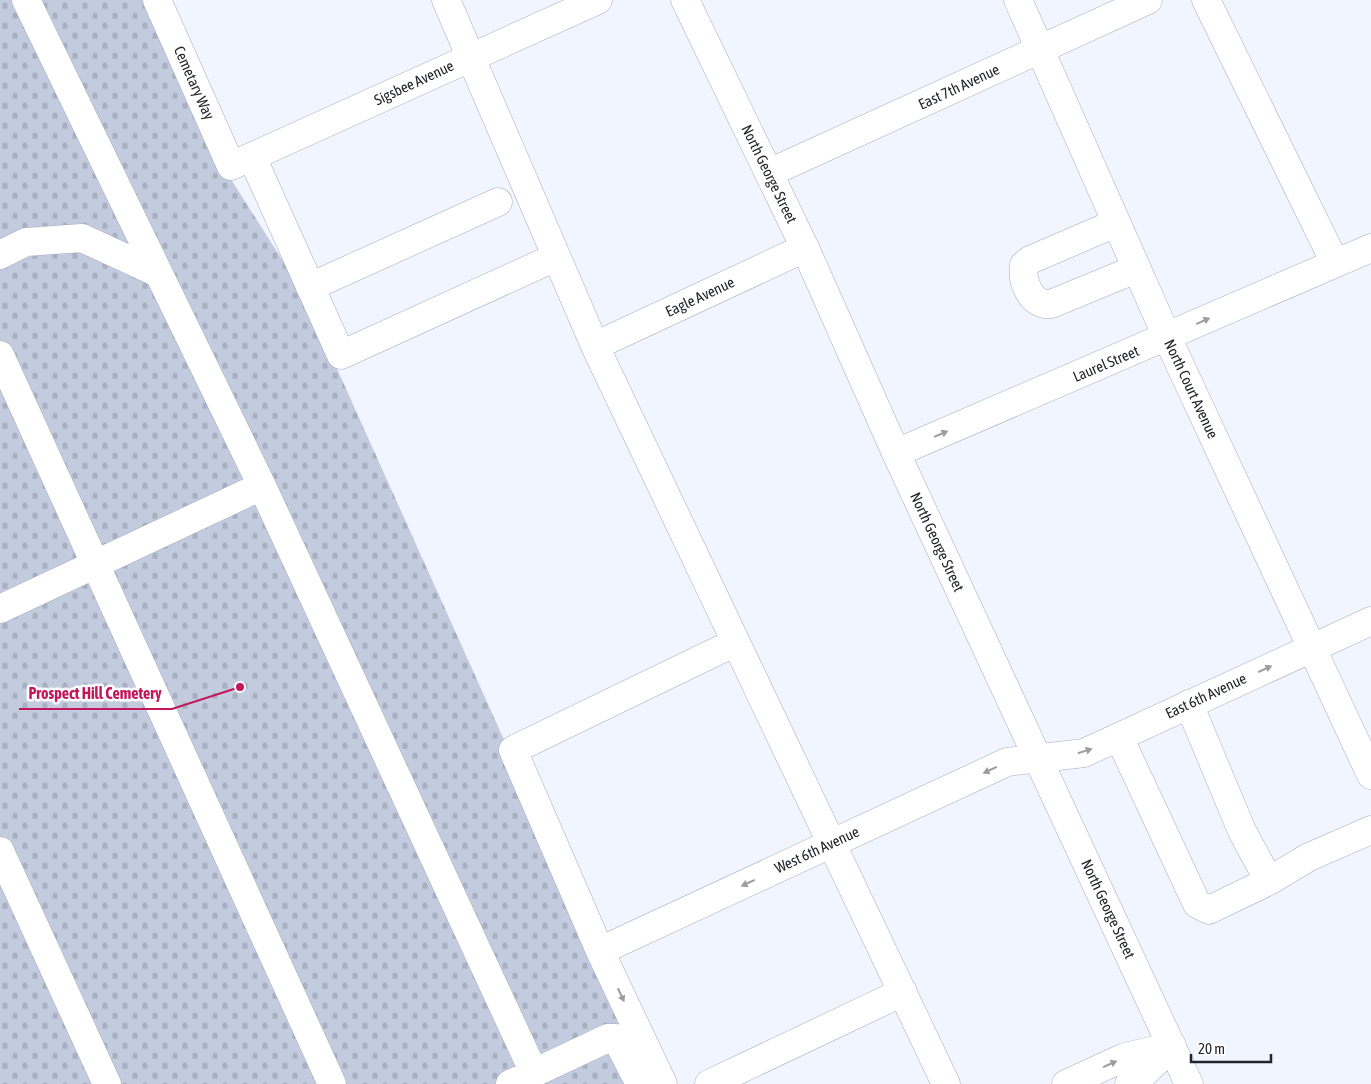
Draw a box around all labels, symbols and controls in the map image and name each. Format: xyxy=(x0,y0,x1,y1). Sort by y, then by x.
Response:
street label: Cemetary Way xyxy=(171,43,218,122)
street label: Sigsbee Avenue xyxy=(371,57,456,108)
street label: East 7th Avenue xyxy=(916,60,1002,113)
street label: North George Street xyxy=(738,122,801,226)
street label: Eagle Avenue xyxy=(663,273,737,320)
one-way arrow xyxy=(1196,317,1210,325)
street label: North Court Avenue xyxy=(1161,337,1222,441)
street label: Laurel Street xyxy=(1070,342,1141,385)
one-way arrow xyxy=(934,430,948,438)
street label: North George Street xyxy=(907,489,968,594)
one-way arrow xyxy=(1258,665,1272,673)
street label: East 6th Avenue xyxy=(1163,669,1249,722)
callout: Prospect Hill Cemetery xyxy=(19,678,172,709)
text: Prospect Hill Cemetery xyxy=(28,684,162,702)
one-way arrow xyxy=(1078,747,1093,755)
one-way arrow xyxy=(983,766,997,774)
street label: West 6th Avenue xyxy=(772,823,862,877)
street label: North George Street xyxy=(1078,856,1139,961)
one-way arrow xyxy=(741,879,755,887)
one-way arrow xyxy=(617,988,625,1002)
scale bar xyxy=(1191,1032,1271,1064)
text: 20 m xyxy=(1198,1040,1225,1057)
one-way arrow xyxy=(1103,1060,1117,1068)

